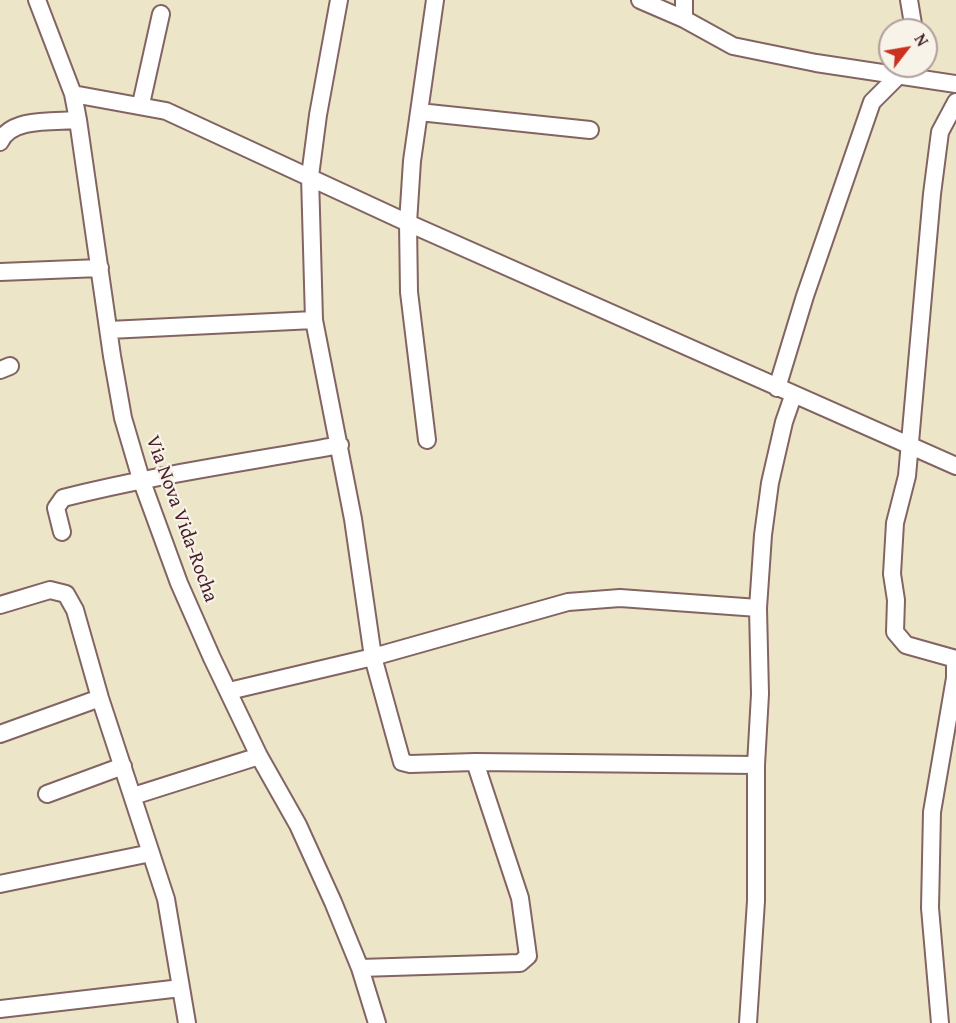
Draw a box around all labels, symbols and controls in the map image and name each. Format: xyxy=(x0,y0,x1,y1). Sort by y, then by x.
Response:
north arrow xyxy=(878,18,938,78)
text: N xyxy=(909,29,935,51)
street label: Via Nova Vida-Rocha xyxy=(140,432,222,606)

